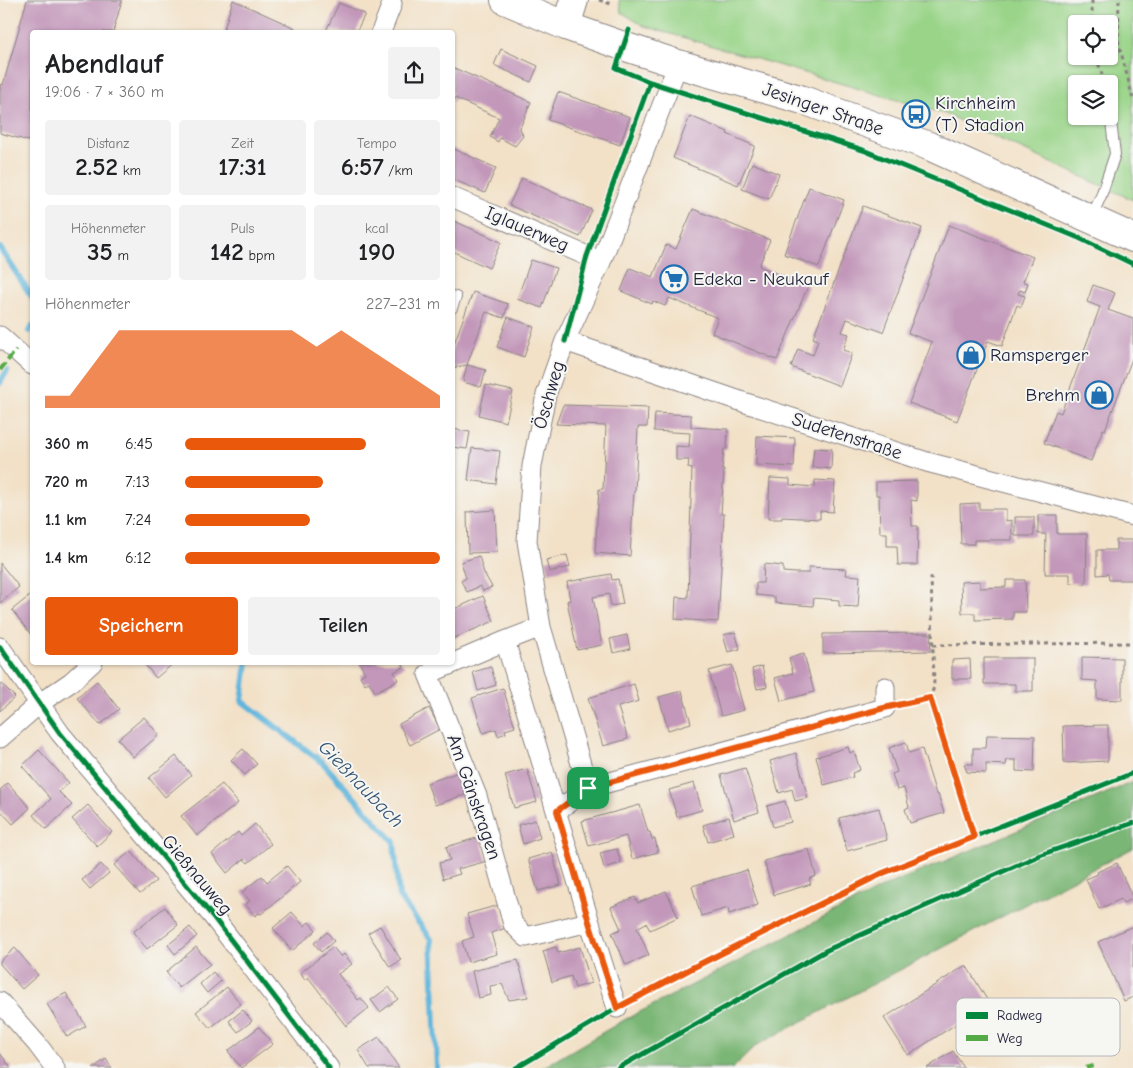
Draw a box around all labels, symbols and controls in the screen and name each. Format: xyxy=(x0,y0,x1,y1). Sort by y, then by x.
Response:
map controls xyxy=(1068,15,1118,125)
button: locate xyxy=(1068,15,1118,65)
button: share xyxy=(388,47,440,99)
text: Abendlauf xyxy=(45,48,163,80)
button: layers xyxy=(1068,75,1118,125)
street label: Jesinger Straße xyxy=(759,78,887,140)
text: 19:06 · 7 × 360 m xyxy=(45,83,164,101)
place label: Kirchheim (T) Stadion xyxy=(935,92,1025,136)
bus stop icon: Kirchheim (T) Stadion xyxy=(901,99,931,129)
text: Distanz xyxy=(87,135,129,152)
text: Zeit xyxy=(231,135,254,152)
text: Tempo xyxy=(357,135,397,152)
text: 2.52 xyxy=(75,152,118,181)
text: 17:31 xyxy=(218,152,267,181)
text: 6:57 xyxy=(341,152,384,181)
text: km xyxy=(118,162,141,179)
text: /km xyxy=(384,162,413,179)
street label: Iglauerweg xyxy=(482,202,572,256)
text: Höhenmeter xyxy=(71,220,145,237)
text: Puls xyxy=(231,220,254,237)
text: kcal xyxy=(365,220,389,237)
text: 35 xyxy=(87,237,113,266)
text: 142 xyxy=(210,237,244,266)
text: 190 xyxy=(358,237,395,266)
text: m xyxy=(113,247,129,264)
text: bpm xyxy=(244,247,275,264)
supermarket icon: Edeka - Neukauf xyxy=(659,264,689,294)
place label: Edeka - Neukauf xyxy=(693,268,830,290)
text: Höhenmeter xyxy=(45,295,130,313)
text: 227–231 m xyxy=(366,295,440,313)
shop icon: Ramsperger xyxy=(956,340,986,370)
place label: Ramsperger xyxy=(990,344,1089,366)
street label: Öschweg xyxy=(529,358,569,432)
shop icon: Brehm xyxy=(1084,380,1114,410)
place label: Brehm xyxy=(1026,384,1080,406)
street label: Sudetenstraße xyxy=(789,408,905,464)
text: 360 m xyxy=(45,435,89,453)
text: 6:45 xyxy=(125,435,153,453)
text: 720 m xyxy=(45,473,88,491)
text: 7:13 xyxy=(125,473,150,491)
text: 1.1 km xyxy=(45,511,87,529)
text: 7:24 xyxy=(125,511,152,529)
text: 1.4 km xyxy=(45,549,88,567)
text: 6:12 xyxy=(125,549,151,567)
button: Speichern xyxy=(45,597,238,655)
button: Teilen xyxy=(248,597,440,655)
street label: Am Gänskragen xyxy=(442,731,506,863)
water label: Gießnaubach xyxy=(314,735,408,833)
pin xyxy=(567,767,609,809)
icon: arrive xyxy=(574,774,602,802)
street label: Gießnauweg xyxy=(157,830,237,920)
legend xyxy=(956,998,1120,1056)
text: Radweg xyxy=(997,1007,1042,1024)
text: Weg xyxy=(997,1030,1023,1047)

